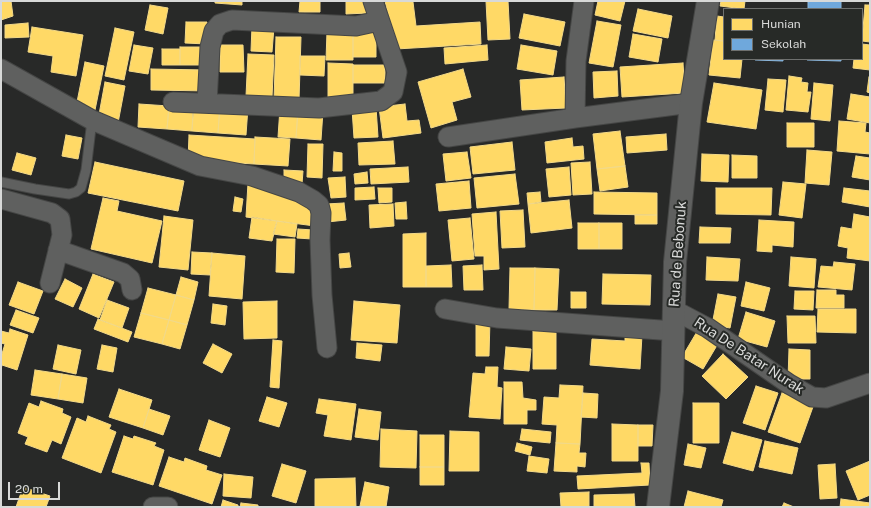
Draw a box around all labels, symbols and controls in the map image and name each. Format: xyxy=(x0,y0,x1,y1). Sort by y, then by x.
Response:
legend xyxy=(723,8,863,60)
text: Hunian xyxy=(761,17,801,31)
text: Sekolah xyxy=(761,37,806,51)
street label: Rua de Bebonuk xyxy=(666,200,690,308)
street label: Rua De Batar Nurak xyxy=(691,314,807,398)
scale bar xyxy=(10,474,62,500)
text: 20 m xyxy=(15,482,43,496)

